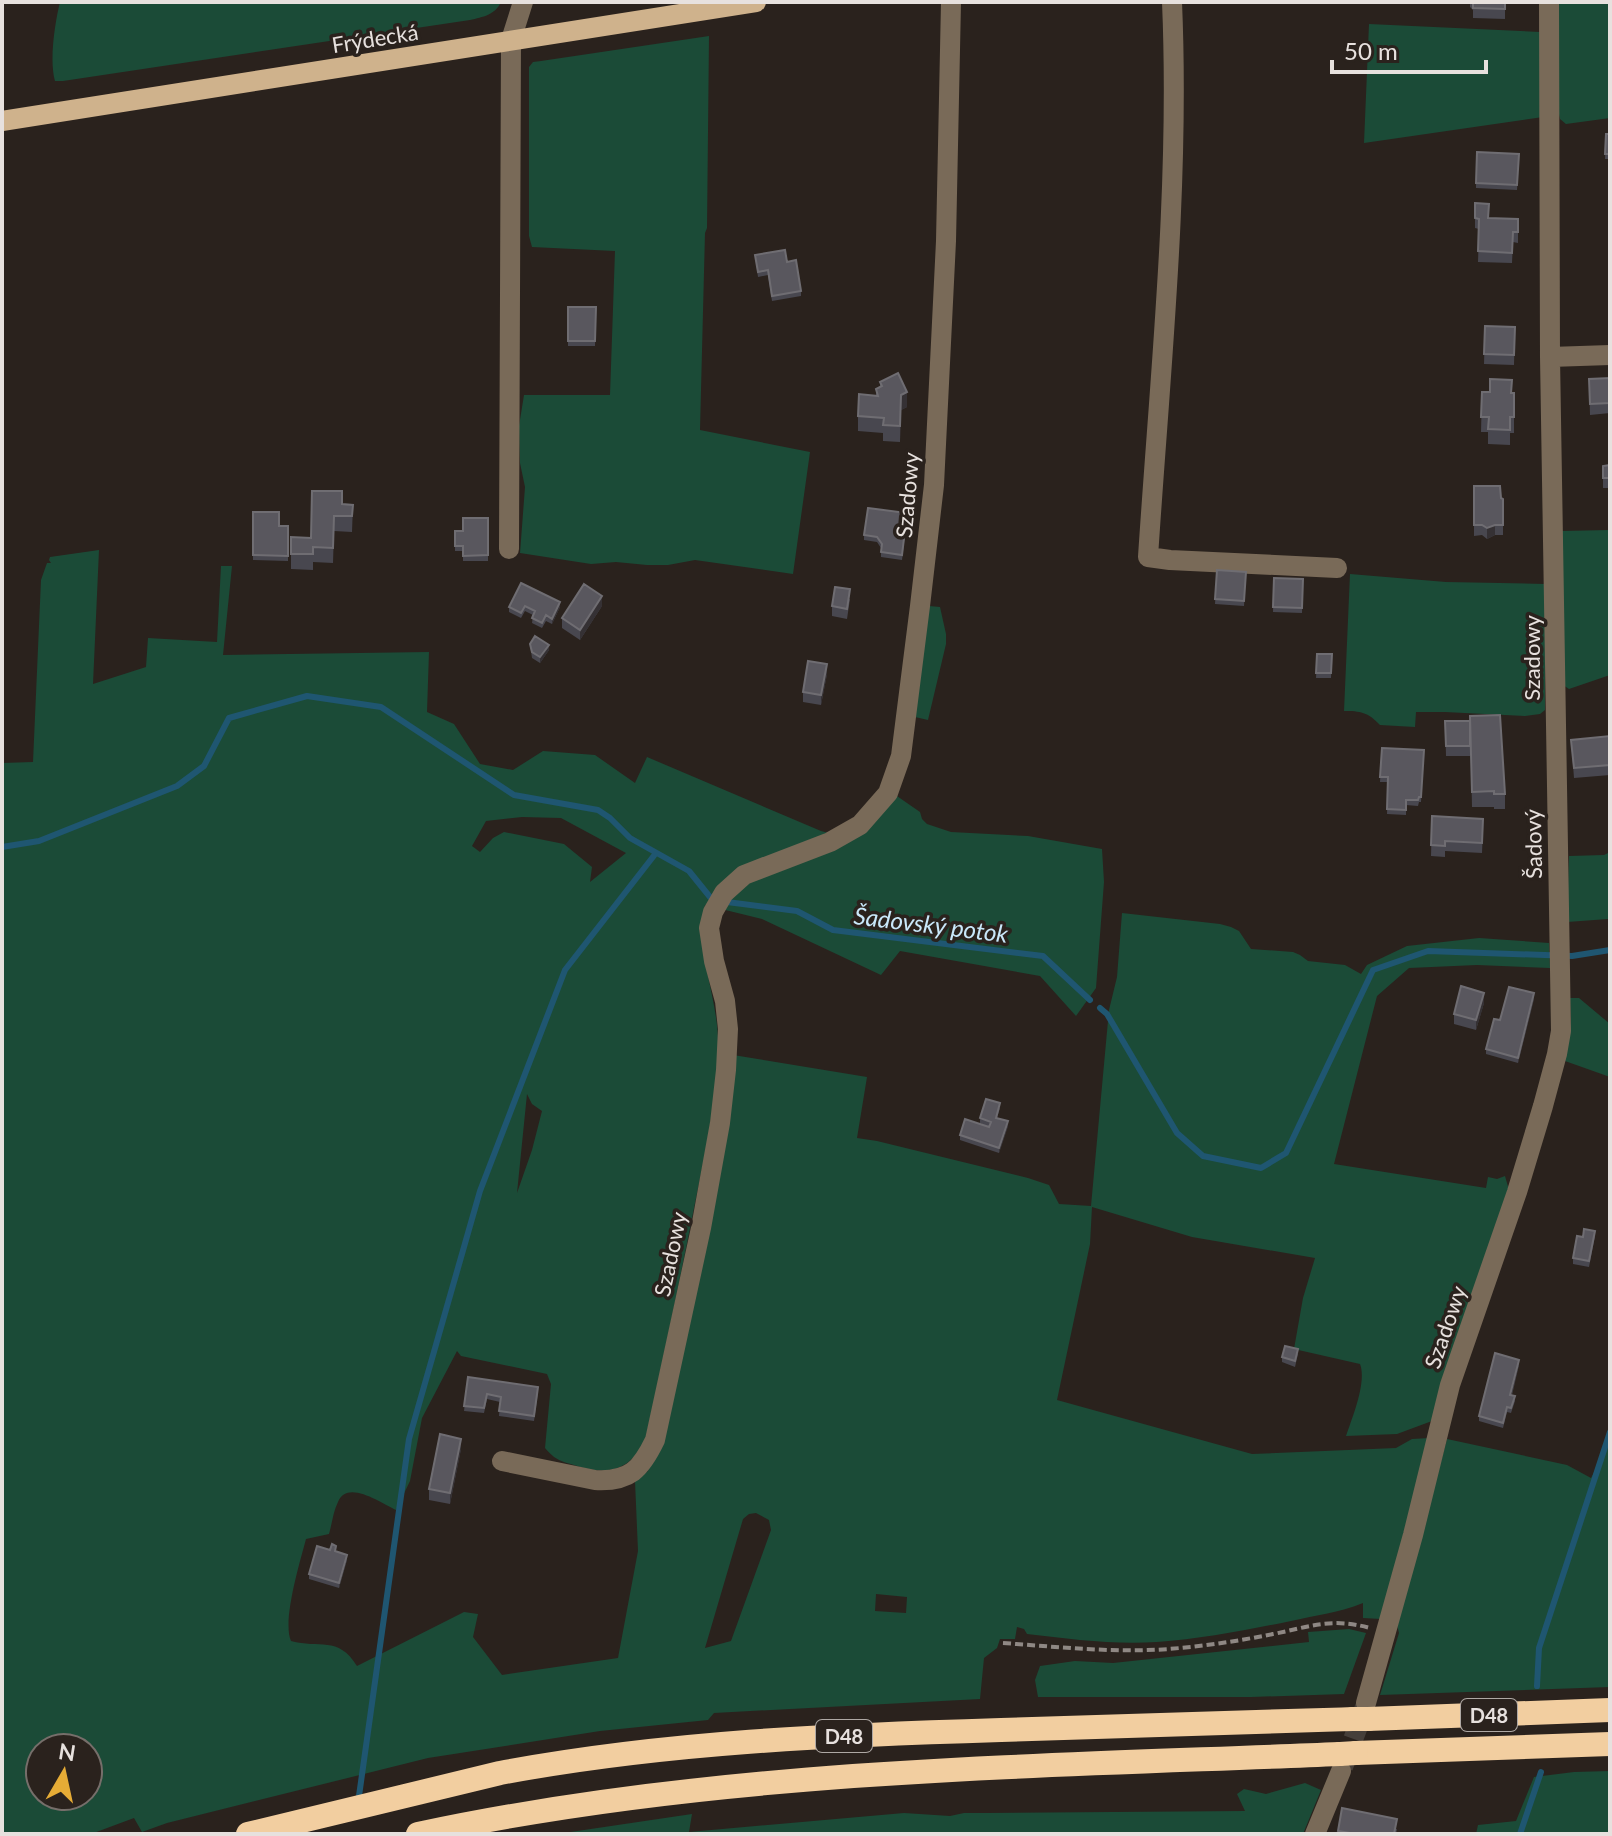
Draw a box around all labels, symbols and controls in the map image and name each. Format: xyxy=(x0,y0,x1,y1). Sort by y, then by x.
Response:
street label: Frýdecká xyxy=(330,18,420,58)
scale bar xyxy=(1332,24,1486,74)
text: 50 m xyxy=(1344,36,1398,65)
street label: Szadowy xyxy=(890,450,924,539)
street label: Szadowy xyxy=(1518,615,1545,701)
street label: Šadový xyxy=(1519,808,1547,879)
water label: Šadovský potok xyxy=(852,900,1010,948)
street label: Szadowy xyxy=(648,1209,692,1299)
street label: Szadowy xyxy=(1418,1281,1472,1372)
road number: D48 xyxy=(1461,1699,1517,1731)
road number: D48 xyxy=(816,1720,872,1752)
north arrow xyxy=(24,1732,104,1812)
text: N xyxy=(57,1737,78,1766)

